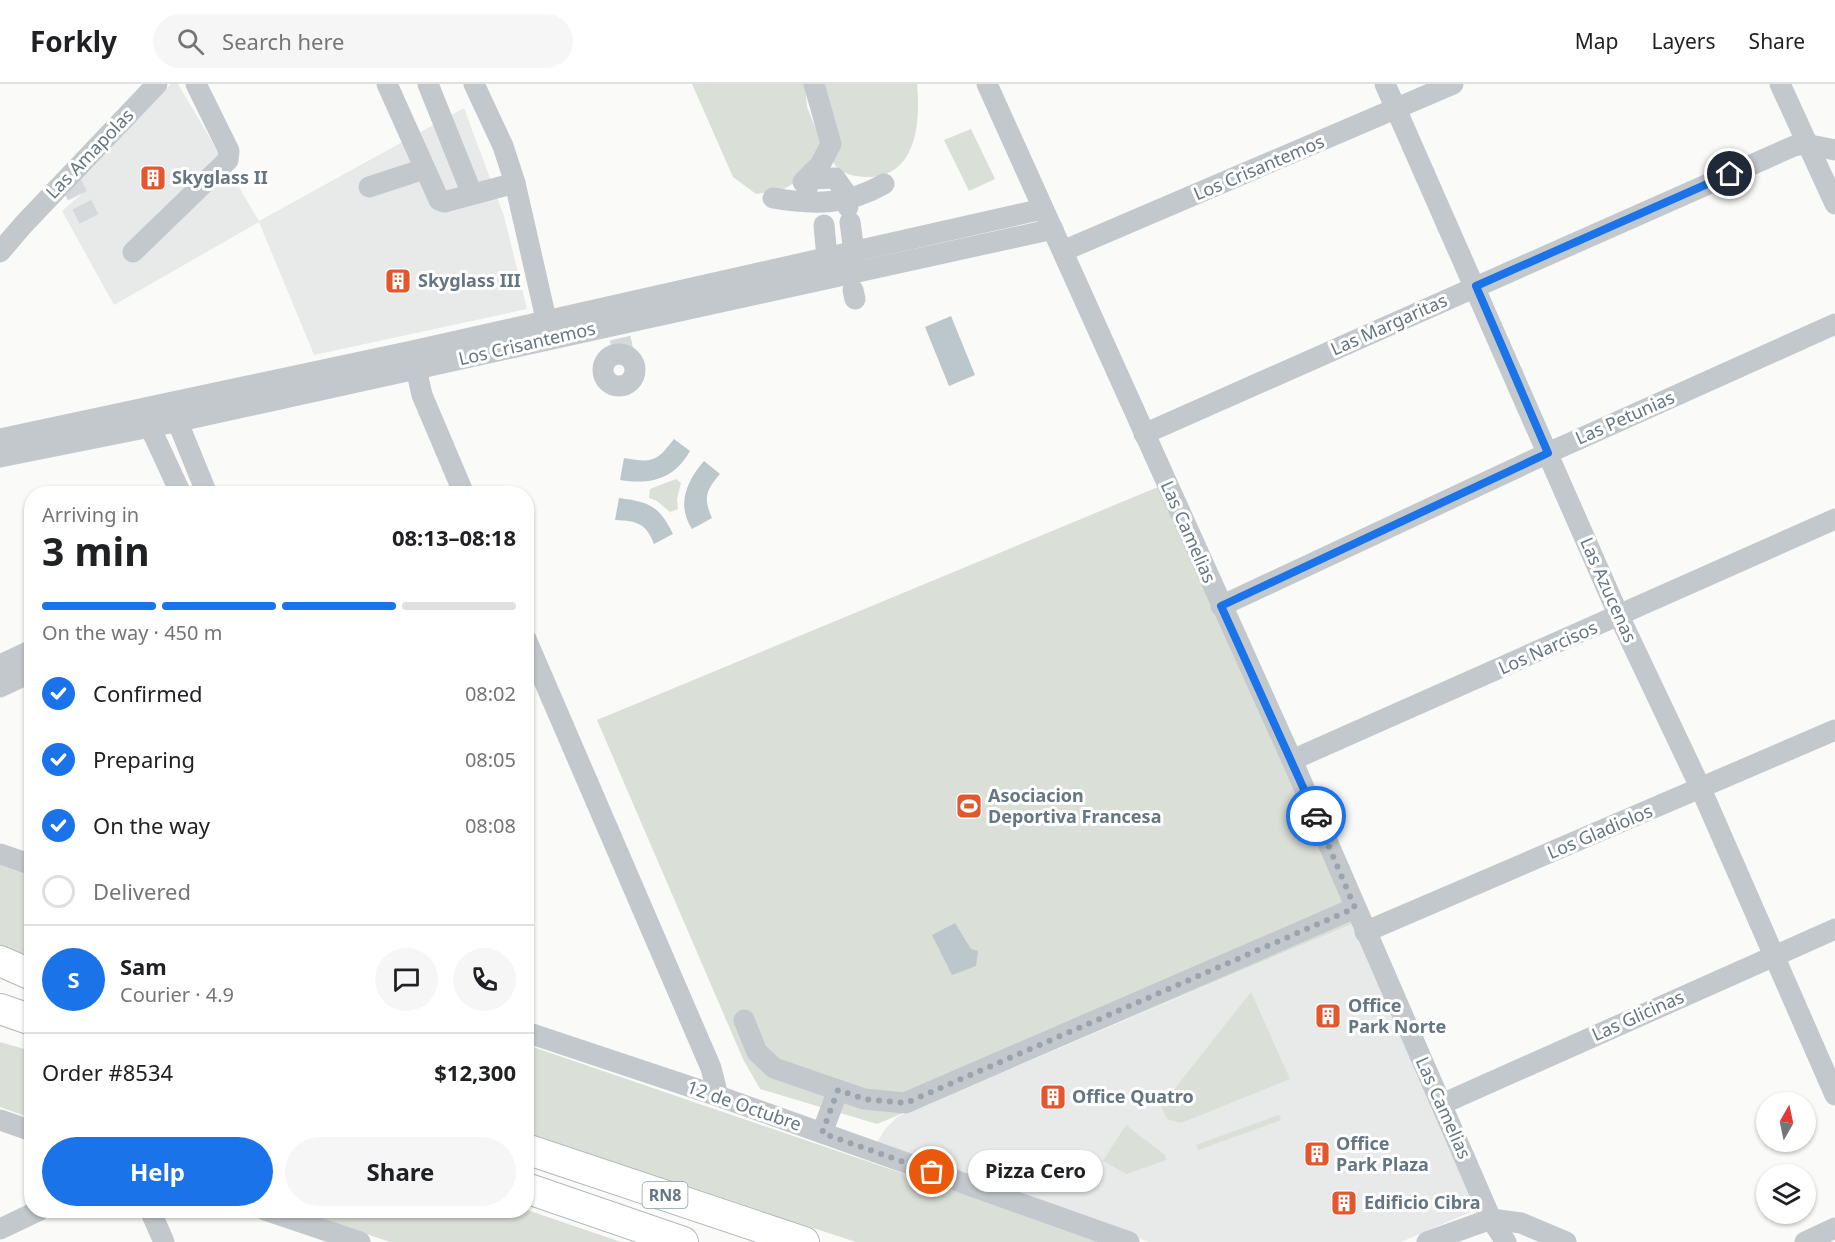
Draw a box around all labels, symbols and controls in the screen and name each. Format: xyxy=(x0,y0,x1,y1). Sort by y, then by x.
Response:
search box xyxy=(153,14,573,68)
text: Forkly xyxy=(30,22,117,60)
icon: search xyxy=(174,25,207,58)
text: Search here xyxy=(222,26,345,56)
text: Map xyxy=(1575,27,1619,55)
text: Layers xyxy=(1652,27,1716,55)
text: Share xyxy=(1749,27,1805,55)
street label: Las Amapolas xyxy=(40,103,138,204)
street label: Los Crisantemos xyxy=(1190,129,1328,205)
pin xyxy=(1704,148,1755,199)
icon: home xyxy=(1713,157,1746,190)
building icon: Skyglass II xyxy=(138,163,168,193)
place label: Skyglass II xyxy=(172,165,268,189)
building icon: Skyglass III xyxy=(383,266,413,296)
place label: Skyglass III xyxy=(418,268,521,292)
street label: Las Margaritas xyxy=(1327,288,1451,360)
street label: Los Crisantemos xyxy=(456,316,598,370)
street label: Las Petunias xyxy=(1571,385,1678,450)
street label: Las Camelias xyxy=(1156,477,1222,586)
text: Arriving in xyxy=(42,501,139,528)
text: 08:13–08:18 xyxy=(392,522,516,552)
text: 3 min xyxy=(42,524,149,577)
street label: Las Azucenas xyxy=(1575,533,1643,646)
street label: Los Narcisos xyxy=(1494,615,1601,680)
text: On the way · 450 m xyxy=(42,619,222,646)
icon: check xyxy=(42,677,75,710)
text: Confirmed xyxy=(93,678,203,708)
text: 08:02 xyxy=(465,680,516,707)
icon: check xyxy=(42,743,75,776)
text: Preparing xyxy=(93,744,195,774)
text: 08:05 xyxy=(465,746,516,773)
place label: Asociacion Deportiva Francesa xyxy=(988,783,1161,828)
courier xyxy=(1286,786,1346,846)
sports icon: Asociacion Deportiva Francesa xyxy=(954,791,984,821)
street label: Los Gladiolos xyxy=(1543,798,1656,864)
icon: car xyxy=(1300,800,1333,833)
icon: check xyxy=(42,809,75,842)
text: On the way xyxy=(93,810,210,840)
text: 08:08 xyxy=(465,812,516,839)
text: Delivered xyxy=(93,876,191,906)
button: chat xyxy=(375,948,438,1011)
button: phone xyxy=(453,948,516,1011)
text: Sam xyxy=(120,951,167,981)
text: S xyxy=(67,964,80,994)
text: Courier · 4.9 xyxy=(120,981,234,1008)
street label: Las Glicinas xyxy=(1588,984,1687,1046)
place label: Office Park Norte xyxy=(1348,993,1446,1038)
building icon: Office Park Norte xyxy=(1313,1001,1343,1031)
street label: Las Camelias xyxy=(1411,1053,1477,1162)
text: Order #8534 xyxy=(42,1057,173,1087)
text: $12,300 xyxy=(434,1057,516,1087)
street label: 12 de Octubre xyxy=(684,1074,805,1136)
building icon: Office Quatro xyxy=(1038,1082,1068,1112)
place label: Office Quatro xyxy=(1072,1084,1194,1108)
north arrow xyxy=(1756,1092,1816,1152)
map controls xyxy=(1756,1092,1816,1224)
place label: Office Park Plaza xyxy=(1336,1131,1429,1176)
button: Help xyxy=(42,1137,273,1206)
button: Share xyxy=(285,1137,516,1206)
building icon: Office Park Plaza xyxy=(1302,1139,1332,1169)
pin xyxy=(906,1146,957,1197)
callout: Pizza Cero xyxy=(968,1151,1103,1193)
icon: bag xyxy=(915,1155,948,1188)
text: Pizza Cero xyxy=(985,1157,1086,1184)
button: layers xyxy=(1756,1164,1816,1224)
road number: RN8 xyxy=(642,1182,688,1208)
building icon: Edificio Cibra xyxy=(1329,1188,1359,1218)
place label: Edificio Cibra xyxy=(1364,1190,1481,1214)

